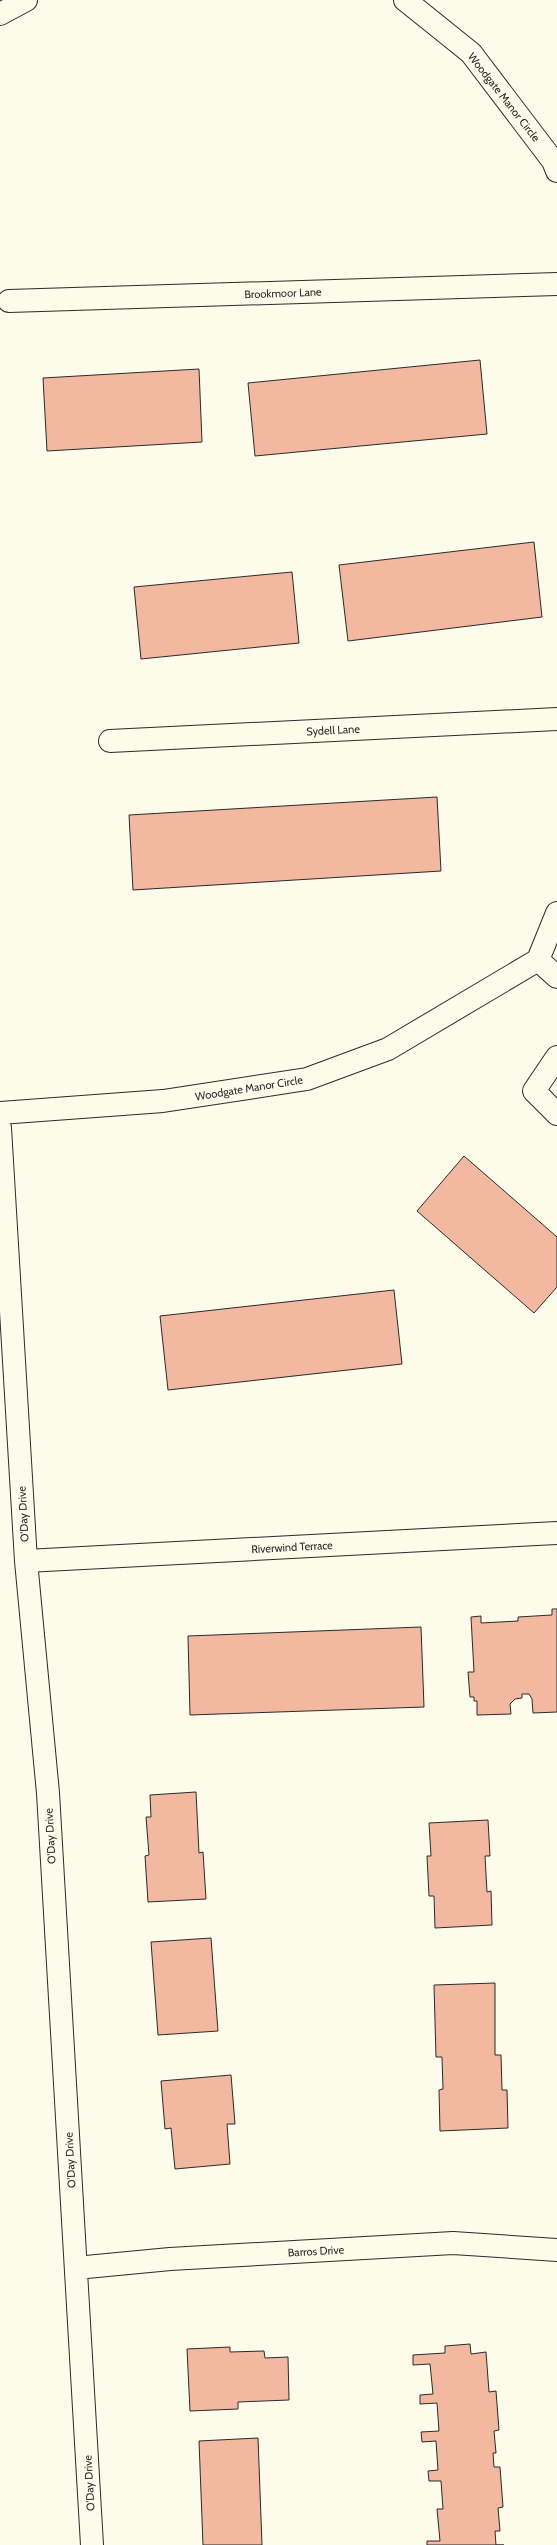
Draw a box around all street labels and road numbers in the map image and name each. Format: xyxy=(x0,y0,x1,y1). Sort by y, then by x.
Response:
street label: Woodgate Manor Circle xyxy=(465,50,543,144)
street label: Brookmoor Lane xyxy=(244,285,322,301)
street label: Sydell Lane xyxy=(306,722,361,738)
street label: Woodgate Manor Circle xyxy=(194,1073,304,1103)
street label: O'Day Drive xyxy=(15,1485,31,1542)
street label: Riverwind Terrace xyxy=(251,1538,334,1556)
street label: O'Day Drive xyxy=(42,1807,58,1864)
street label: O'Day Drive xyxy=(62,2131,78,2188)
street label: Barros Drive xyxy=(287,2243,345,2259)
street label: O'Day Drive xyxy=(81,2454,97,2511)

